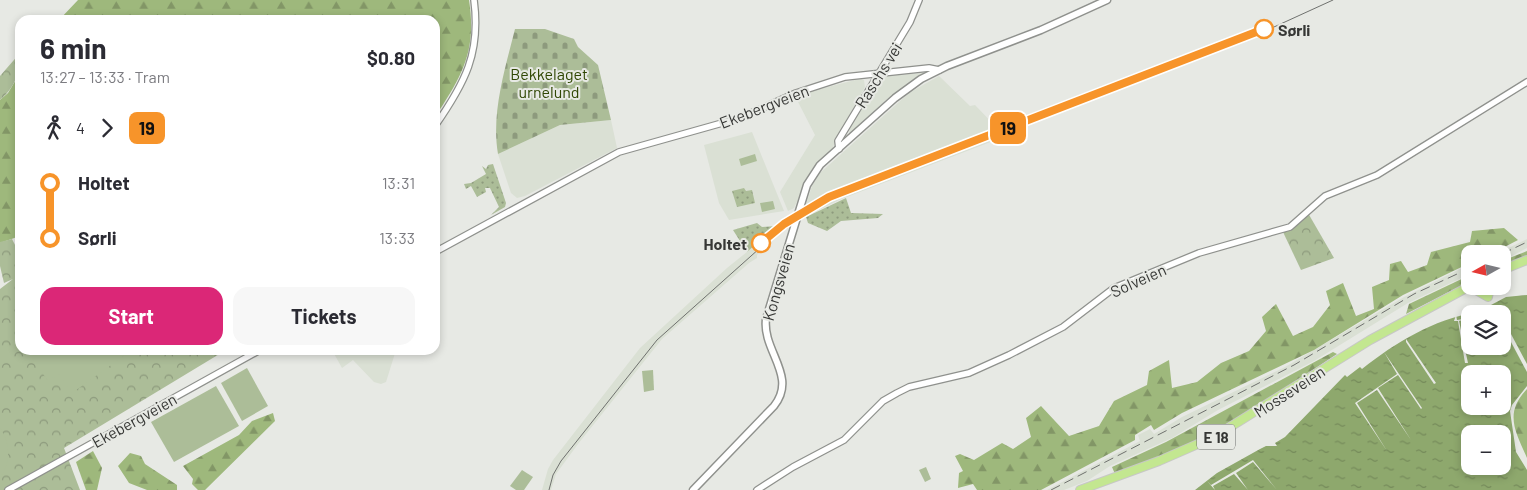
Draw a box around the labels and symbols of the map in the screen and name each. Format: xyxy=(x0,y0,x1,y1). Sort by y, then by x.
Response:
marker: Sørli xyxy=(1254,19,1274,39)
place label: Sørli xyxy=(1278,20,1310,39)
street label: Raschs vei xyxy=(850,39,906,111)
park label: Bekkelaget urnelund xyxy=(510,64,588,101)
street label: Ekebergveien xyxy=(717,80,811,132)
line badge: 19 xyxy=(986,112,1030,144)
marker: Holtet xyxy=(751,233,771,253)
place label: Holtet xyxy=(704,234,747,253)
street label: Kongsveien xyxy=(758,241,798,323)
north arrow xyxy=(1461,245,1511,295)
street label: Solveien xyxy=(1107,259,1169,301)
street label: Mosseveien xyxy=(1250,361,1328,421)
street label: Ekebergveien xyxy=(88,389,180,451)
road number: E 18 xyxy=(1197,424,1235,450)

